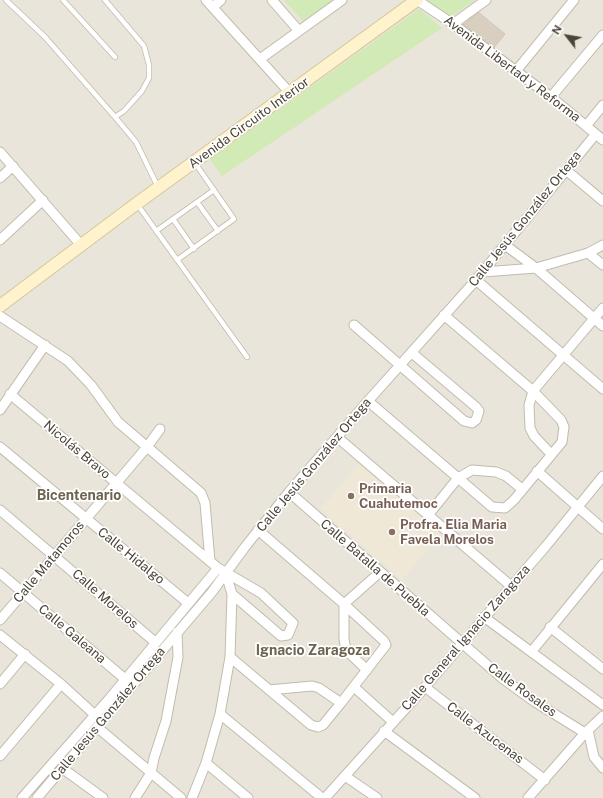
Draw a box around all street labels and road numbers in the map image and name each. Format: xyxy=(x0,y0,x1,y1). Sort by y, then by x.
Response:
street label: Avenida Libertad y Reforma xyxy=(441,13,583,125)
street label: Avenida Circuito Interior xyxy=(186,74,312,172)
street label: Calle Jesús González Ortega xyxy=(465,148,585,290)
street label: Calle Jesús González Ortega xyxy=(253,395,375,535)
street label: Nicolás Bravo xyxy=(40,418,114,482)
street label: Calle Batalla de Puebla xyxy=(317,516,433,620)
street label: Calle Matamoros xyxy=(10,518,88,606)
street label: Calle Hidalgo xyxy=(94,524,168,588)
street label: Calle General Ignacio Zaragoza xyxy=(398,562,534,714)
street label: Calle Morelos xyxy=(69,566,141,632)
street label: Calle Galeana xyxy=(35,601,109,667)
street label: Calle Jesús González Ortega xyxy=(47,644,169,784)
street label: Calle Rosales xyxy=(485,660,559,720)
street label: Calle Azucenas xyxy=(443,699,527,767)

